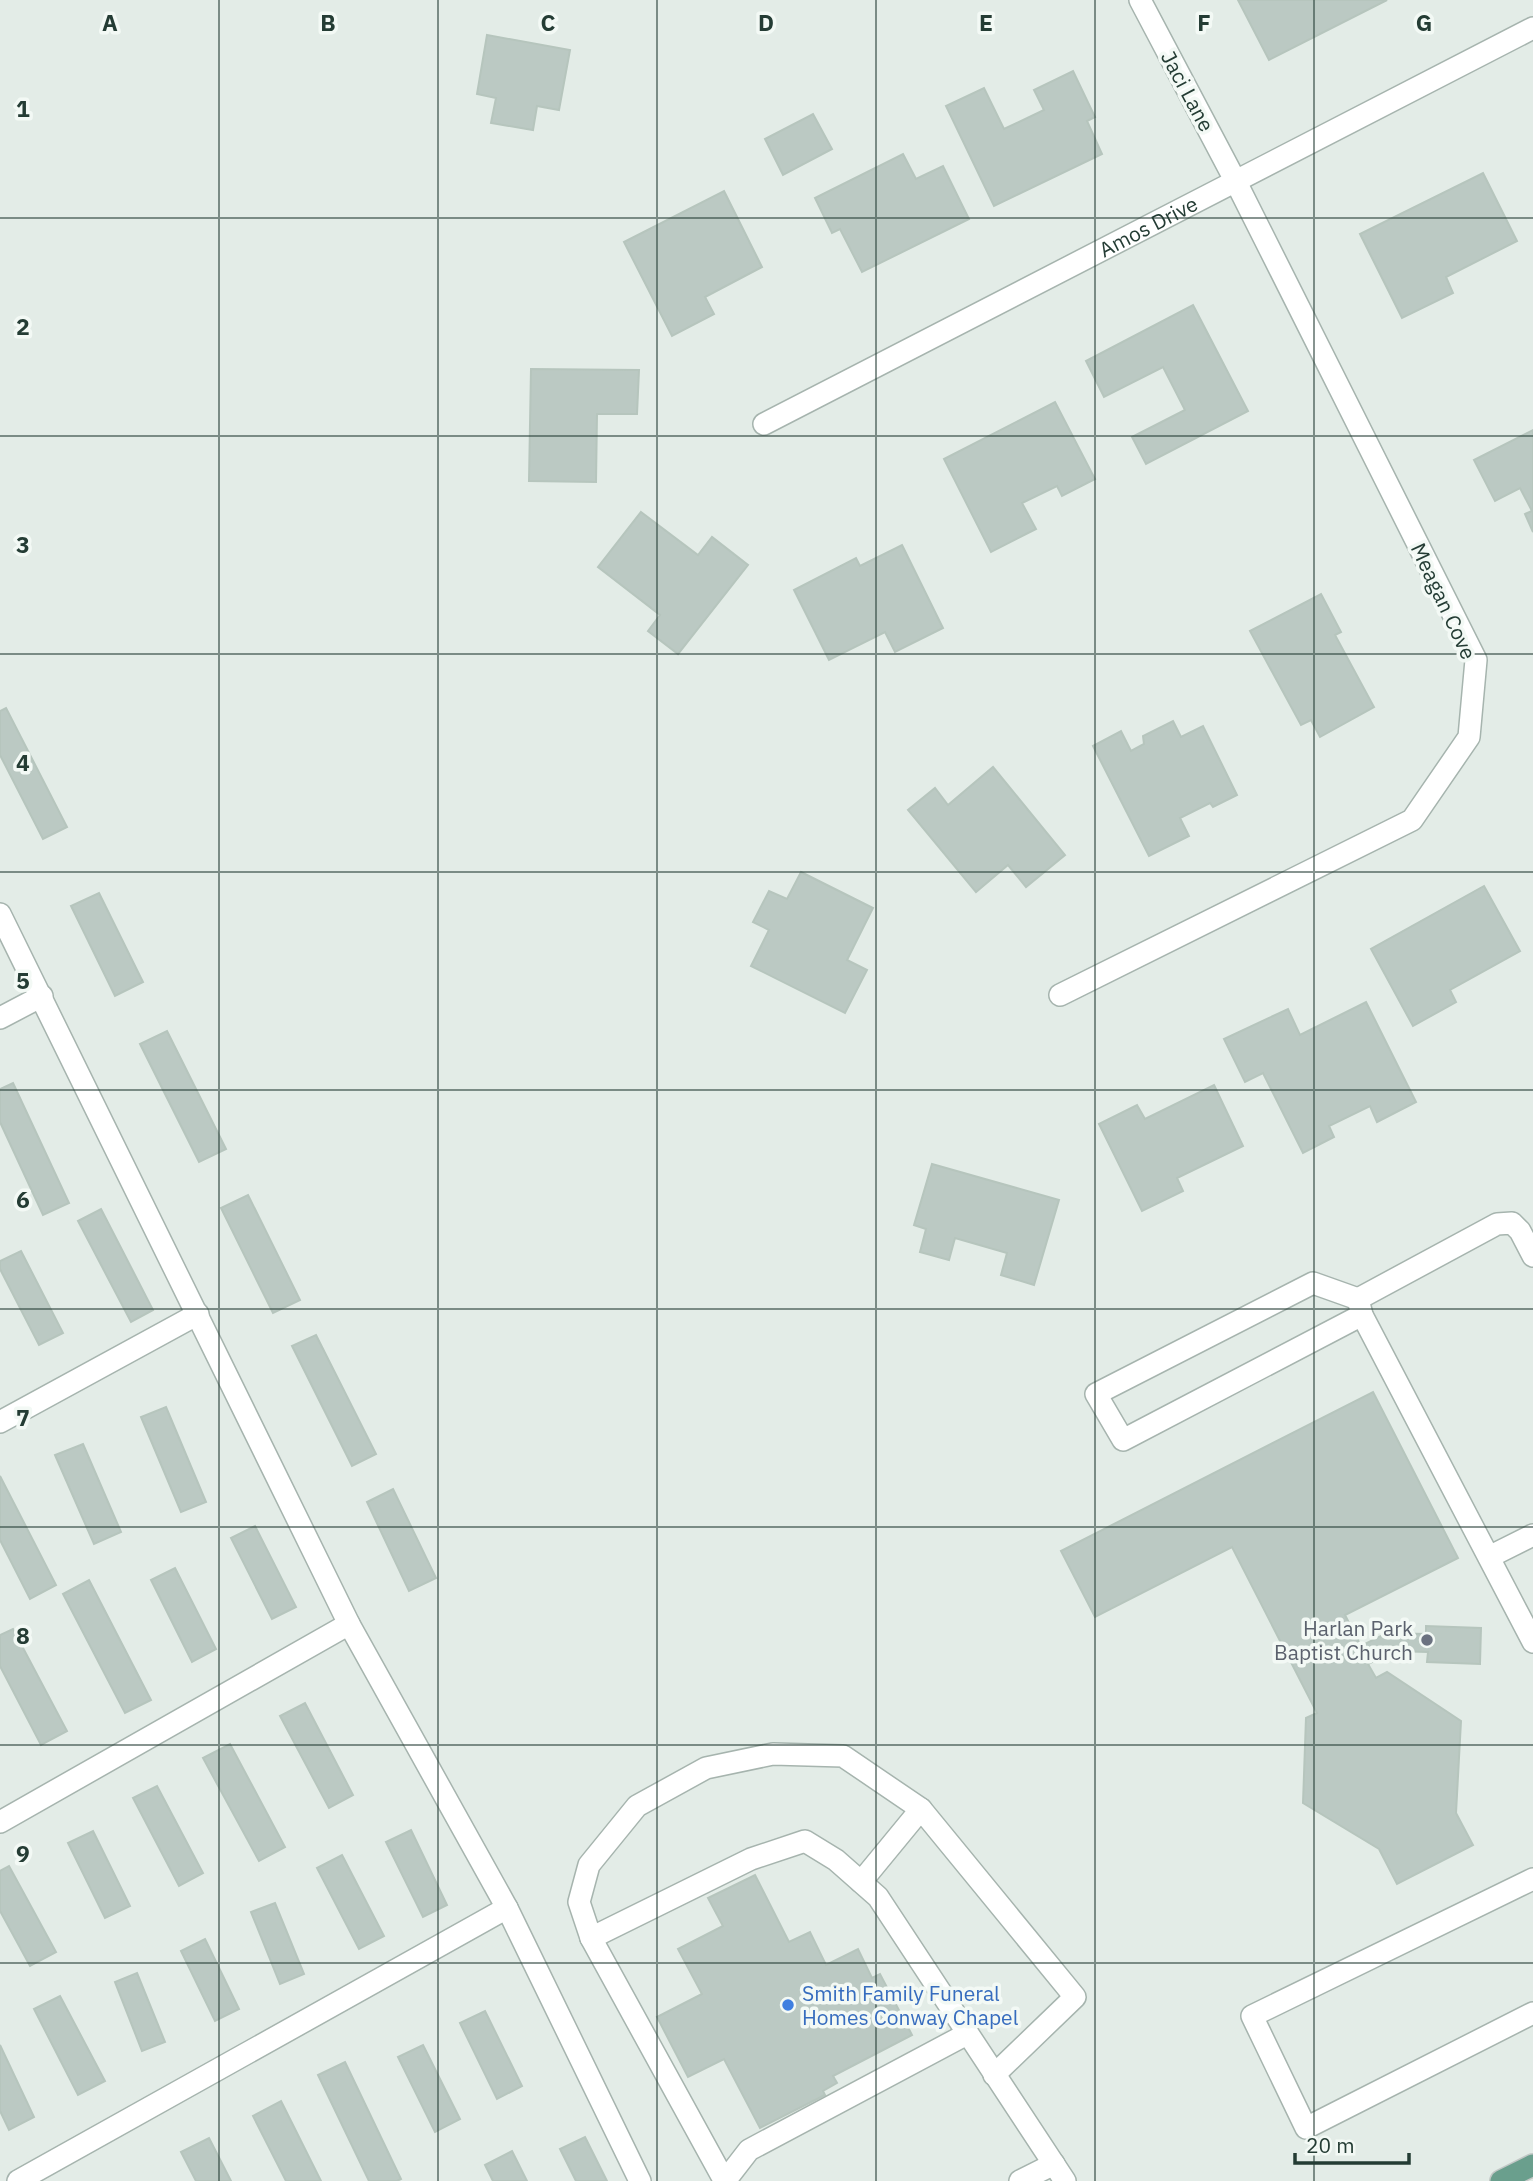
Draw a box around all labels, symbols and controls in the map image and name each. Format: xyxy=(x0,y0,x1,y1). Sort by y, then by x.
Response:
text: A xyxy=(102,7,118,37)
text: B xyxy=(320,7,336,37)
text: C xyxy=(541,7,556,37)
text: D xyxy=(758,7,774,37)
text: E xyxy=(979,7,993,37)
text: F xyxy=(1197,7,1211,37)
text: G xyxy=(1416,7,1432,37)
street label: Jaci Lane xyxy=(1155,46,1221,136)
text: 1 xyxy=(16,93,30,123)
street label: Amos Drive xyxy=(1094,189,1202,263)
text: 2 xyxy=(16,311,30,341)
text: 3 xyxy=(16,529,30,559)
street label: Meagan Cove xyxy=(1405,538,1483,664)
text: 4 xyxy=(16,747,30,777)
text: 5 xyxy=(16,965,30,995)
text: 6 xyxy=(16,1184,30,1214)
text: 7 xyxy=(16,1402,30,1432)
place label: Harlan Park Baptist Church xyxy=(1274,1614,1413,1666)
text: 8 xyxy=(16,1620,30,1650)
marker: Harlan Park Baptist Church xyxy=(1419,1632,1435,1648)
text: 9 xyxy=(16,1838,30,1868)
place label: Smith Family Funeral Homes Conway Chapel xyxy=(802,1979,1019,2031)
marker: Smith Family Funeral Homes Conway Chapel xyxy=(780,1997,796,2013)
scale bar xyxy=(1295,2122,1409,2166)
text: 20 m xyxy=(1306,2131,1355,2159)

